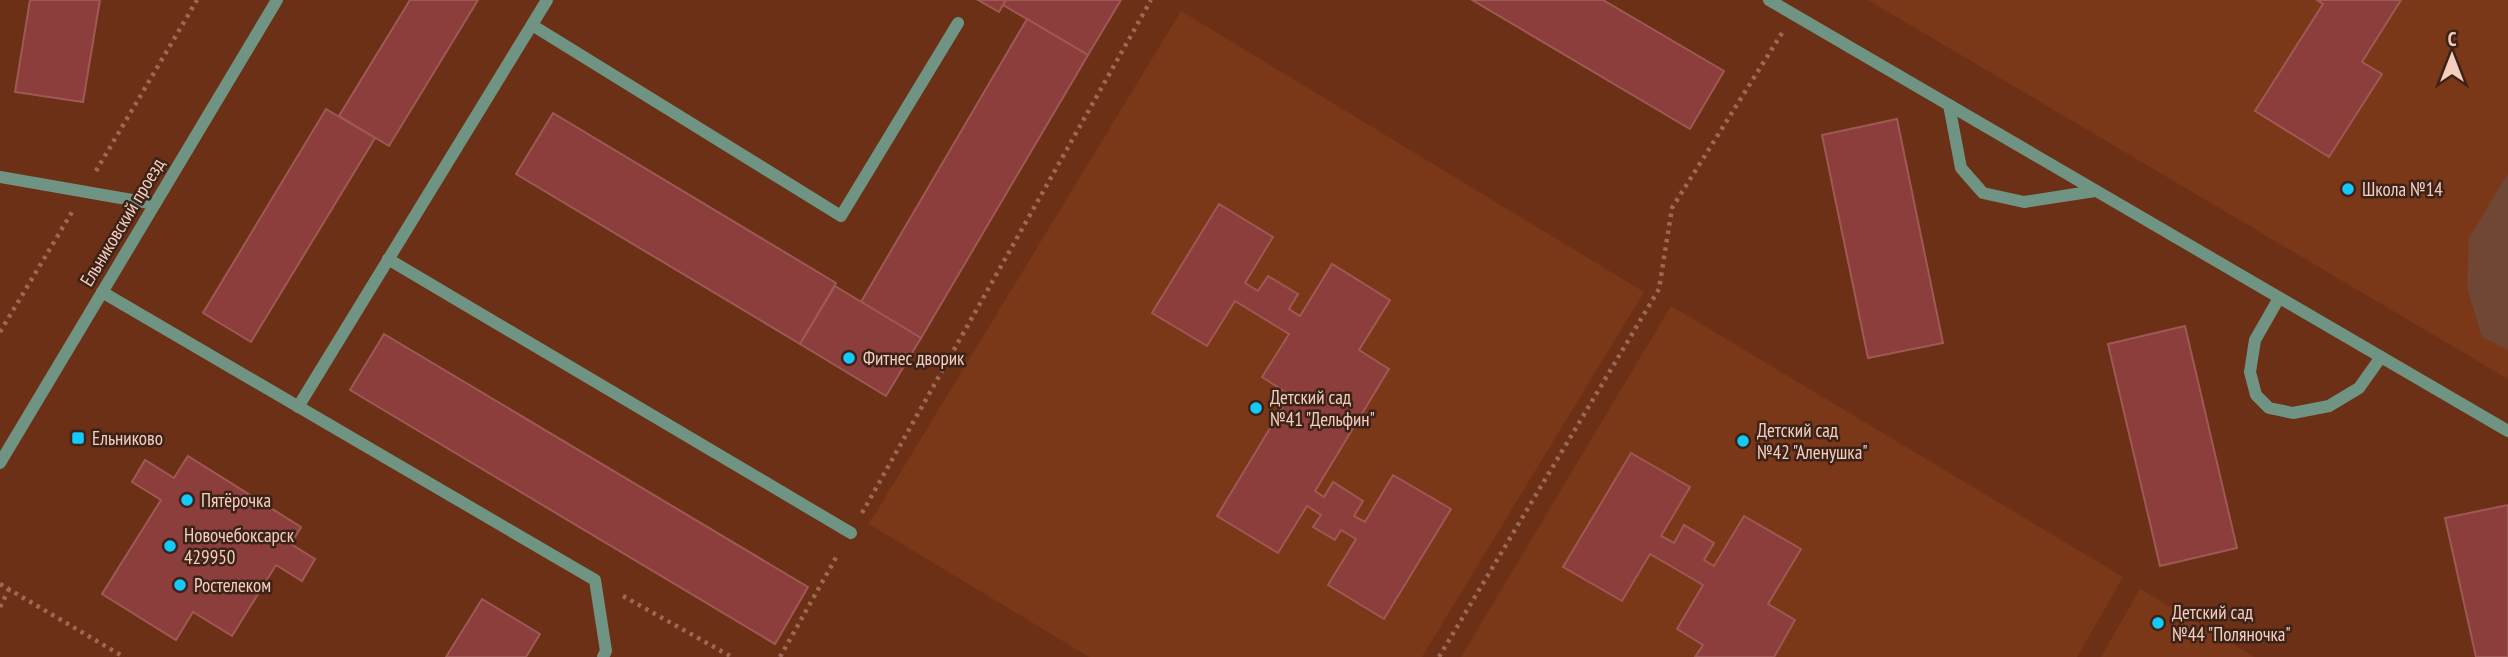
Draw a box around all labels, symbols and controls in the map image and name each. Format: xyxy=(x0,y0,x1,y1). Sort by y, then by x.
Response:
north arrow xyxy=(2417,21,2487,91)
text: С xyxy=(2448,27,2457,51)
street label: Ельниковский проезд xyxy=(74,153,170,290)
place label: Школа №14 xyxy=(2362,177,2443,201)
marker: Школа №14 xyxy=(2340,181,2356,197)
place label: Фитнес дворик xyxy=(863,346,965,370)
marker: Фитнес дворик xyxy=(841,350,857,366)
place label: Детский сад №41 "Дельфин" xyxy=(1270,385,1375,431)
marker: Детский сад №41 "Дельфин" xyxy=(1248,400,1264,416)
place label: Детский сад №42 "Аленушка" xyxy=(1757,418,1868,464)
place label: Ельниково xyxy=(92,426,163,450)
marker: Ельниково xyxy=(70,430,86,446)
marker: Детский сад №42 "Аленушка" xyxy=(1735,433,1751,449)
place label: Пятёрочка xyxy=(201,488,271,512)
marker: Пятёрочка xyxy=(179,492,195,508)
place label: Новочебоксарск 429950 xyxy=(184,523,295,569)
marker: Новочебоксарск 429950 xyxy=(162,538,178,554)
place label: Ростелеком xyxy=(194,573,271,597)
marker: Ростелеком xyxy=(172,577,188,593)
place label: Детский сад №44 "Поляночка" xyxy=(2172,600,2291,646)
marker: Детский сад №44 "Поляночка" xyxy=(2150,615,2166,631)

